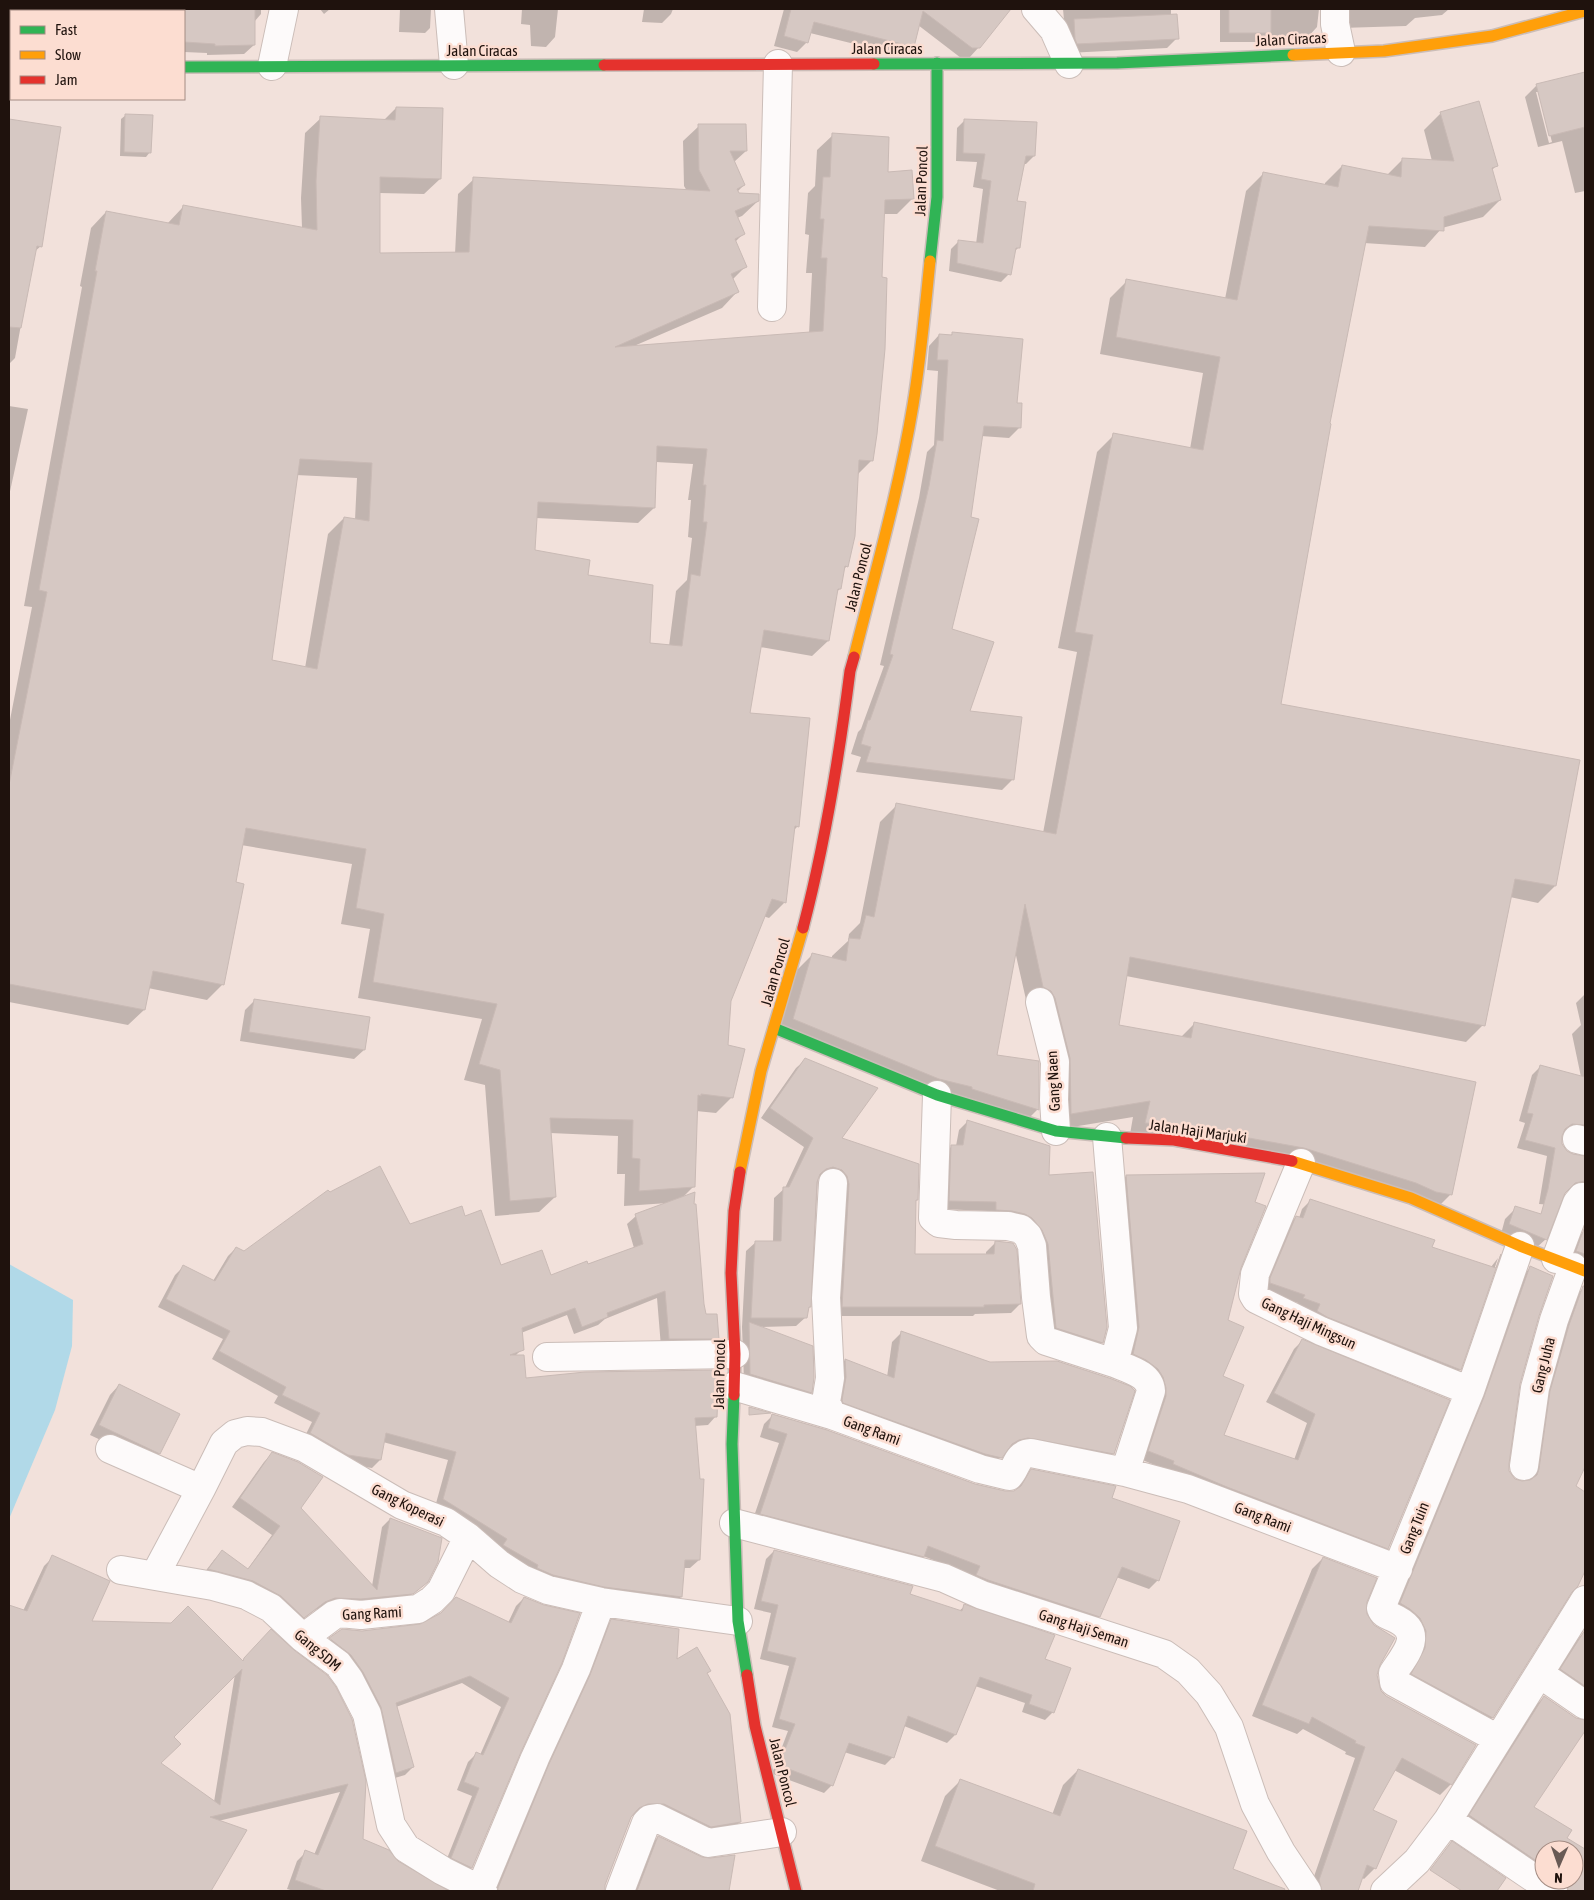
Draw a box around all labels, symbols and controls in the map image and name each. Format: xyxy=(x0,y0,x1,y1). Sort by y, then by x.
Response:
legend xyxy=(10,10,185,100)
text: Fast xyxy=(55,21,77,38)
street label: Jalan Ciracas xyxy=(1255,29,1327,49)
street label: Jalan Ciracas xyxy=(851,40,923,57)
street label: Jalan Ciracas xyxy=(446,42,518,59)
text: Slow xyxy=(55,46,81,63)
text: Jam xyxy=(55,71,78,88)
street label: Jalan Poncol xyxy=(911,146,931,216)
street label: Jalan Poncol xyxy=(841,541,875,613)
street label: Jalan Poncol xyxy=(757,936,793,1008)
street label: Gang Naen xyxy=(1043,1050,1063,1112)
street label: Jalan Haji Marjuki xyxy=(1148,1116,1248,1146)
street label: Gang Haji Mingsun xyxy=(1259,1294,1359,1352)
street label: Gang Juha xyxy=(1528,1335,1558,1395)
street label: Jalan Poncol xyxy=(710,1339,728,1409)
street label: Gang Rami xyxy=(841,1412,903,1448)
street label: Gang Koperasi xyxy=(369,1480,447,1530)
street label: Gang Rami xyxy=(1232,1498,1294,1536)
street label: Gang Tuin xyxy=(1396,1500,1432,1556)
street label: Gang Rami xyxy=(342,1603,402,1623)
street label: Gang Haji Seman xyxy=(1037,1605,1131,1651)
street label: Gang SDM xyxy=(291,1626,345,1674)
street label: Jalan Poncol xyxy=(766,1736,800,1808)
north arrow xyxy=(1534,1840,1584,1890)
text: N xyxy=(1554,1870,1563,1886)

